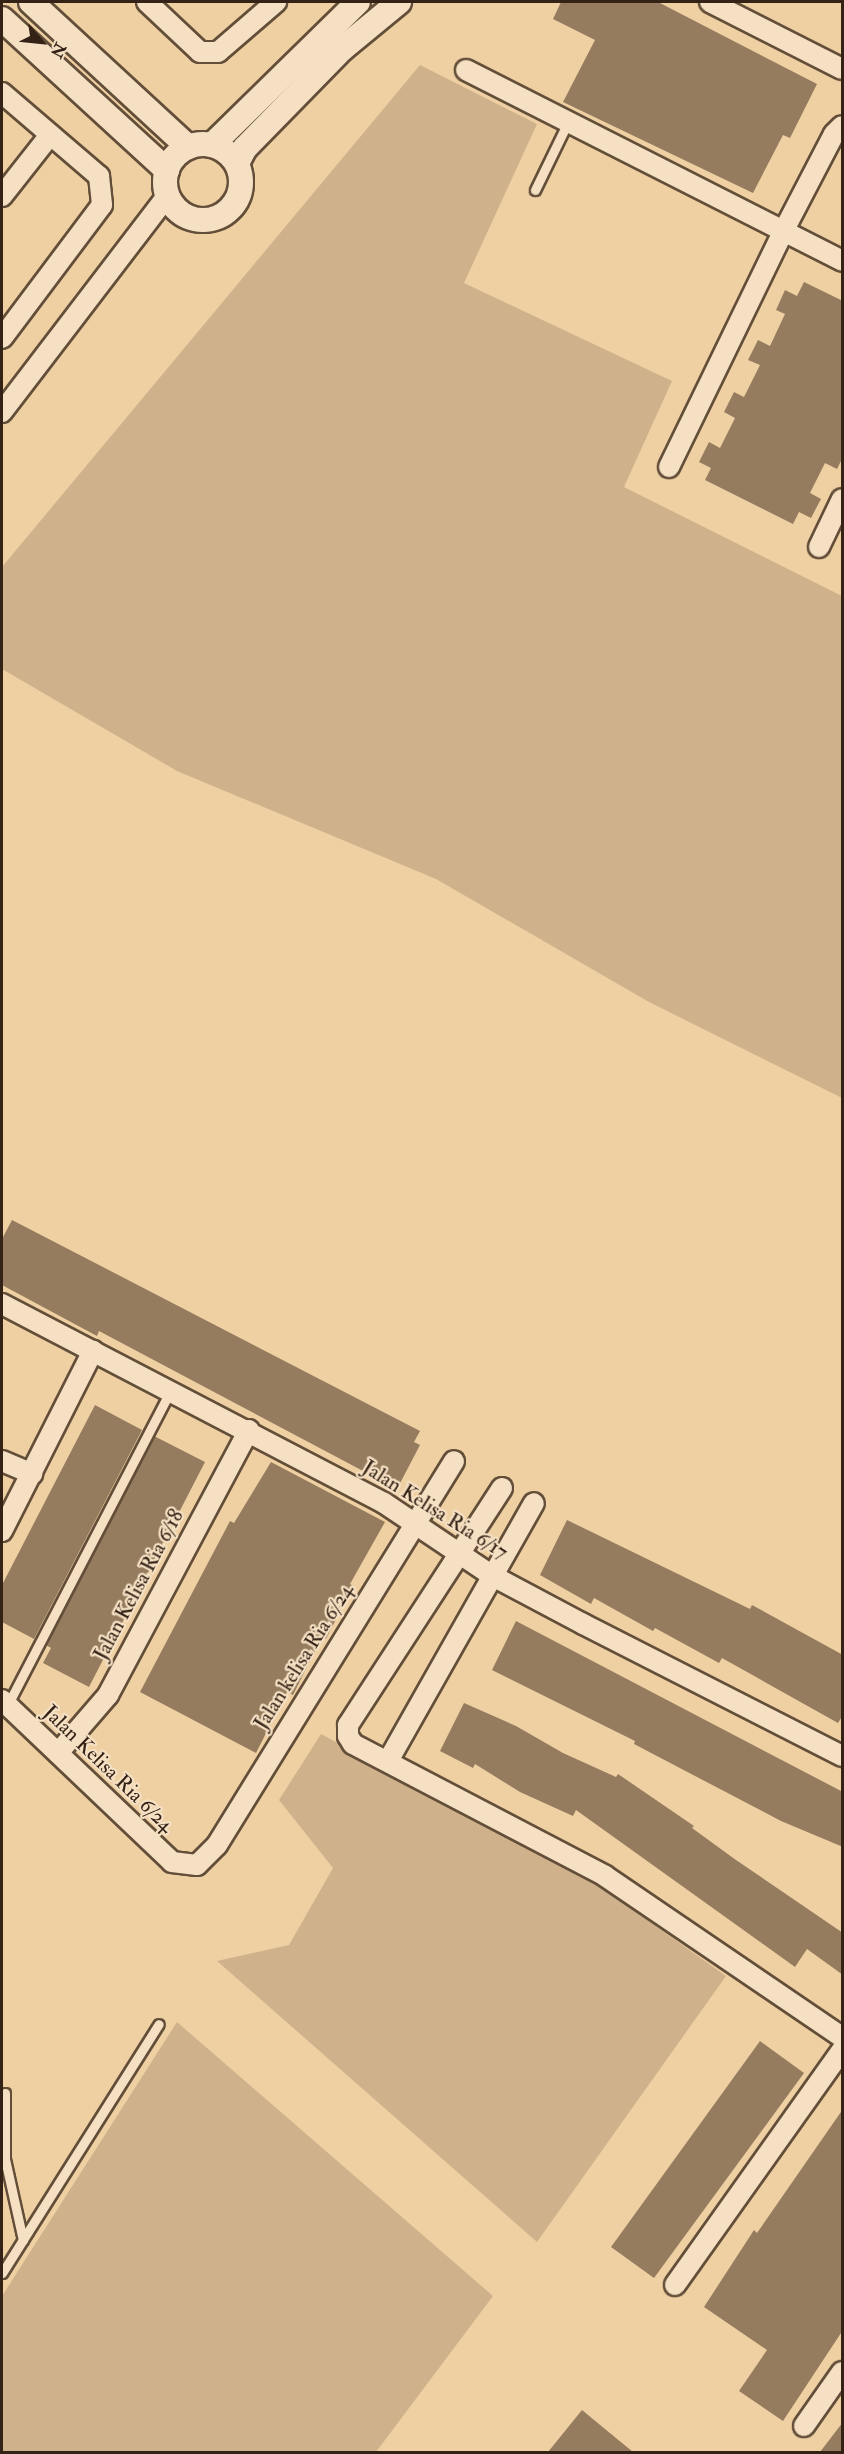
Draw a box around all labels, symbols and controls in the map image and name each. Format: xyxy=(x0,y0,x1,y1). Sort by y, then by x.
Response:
north arrow xyxy=(12,12,72,72)
text: N xyxy=(46,39,70,61)
street label: Jalan Kelisa Ria 6/17 xyxy=(357,1455,513,1565)
street label: Jalan Kelisa Ria 6/18 xyxy=(89,1505,189,1665)
street label: Jalan kelisa Ria 6/24 xyxy=(249,1579,359,1735)
street label: Jalan Kelisa Ria 6/24 xyxy=(37,1700,179,1838)

